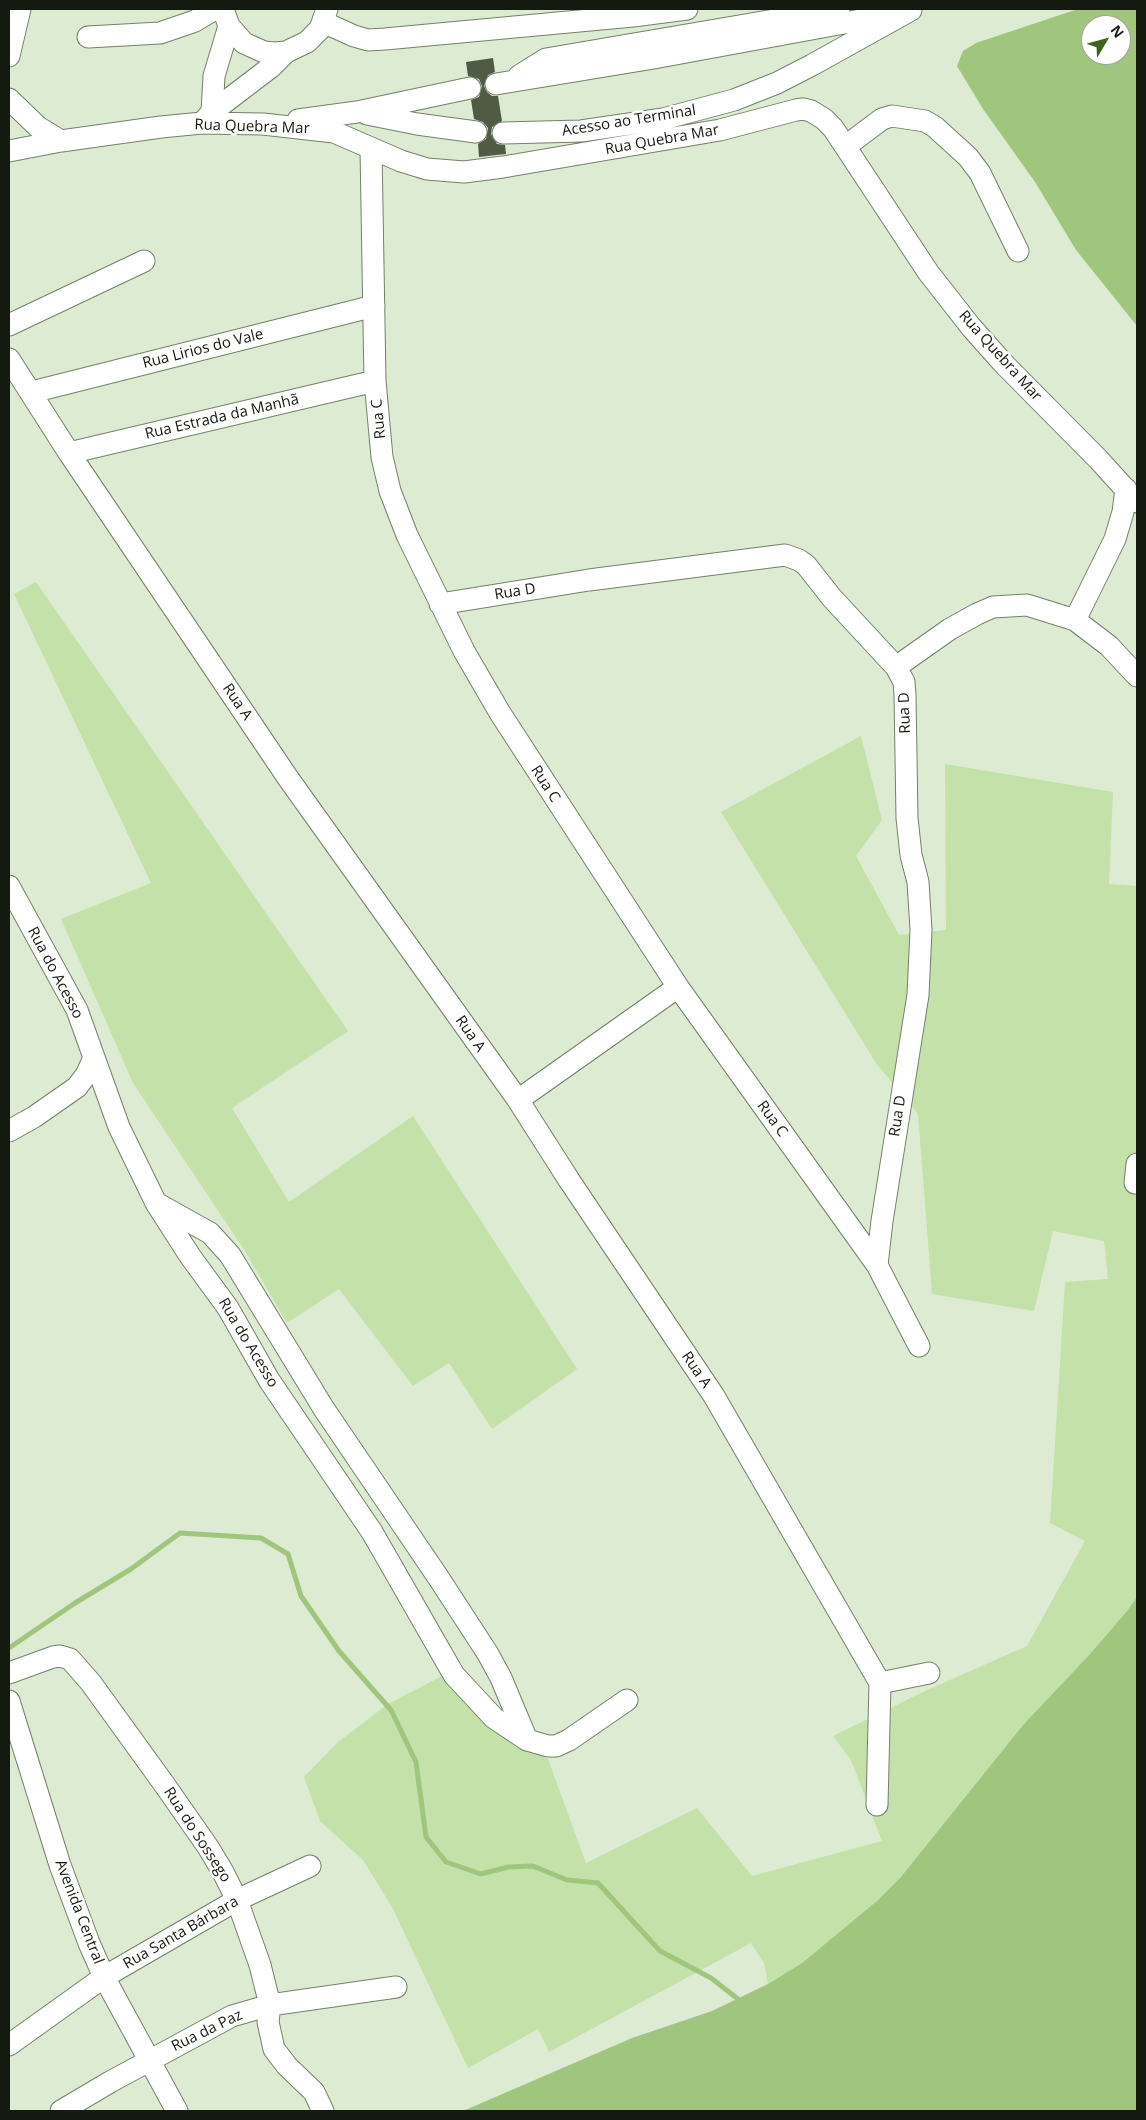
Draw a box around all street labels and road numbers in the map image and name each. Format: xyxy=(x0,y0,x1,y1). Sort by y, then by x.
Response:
street label: Acesso ao Terminal xyxy=(561,102,697,140)
street label: Rua Quebra Mar xyxy=(194,116,310,138)
street label: Rua Quebra Mar xyxy=(604,121,720,159)
street label: Rua Quebra Mar xyxy=(955,307,1045,405)
street label: Rua Lirios do Vale xyxy=(141,325,265,373)
street label: Rua Estrada da Manhã xyxy=(143,391,301,443)
street label: Rua C xyxy=(368,398,390,440)
street label: Rua D xyxy=(493,580,537,604)
street label: Rua A xyxy=(218,680,256,724)
street label: Rua D xyxy=(895,692,915,734)
street label: Rua C xyxy=(527,762,563,806)
street label: Rua do Acesso xyxy=(23,924,87,1022)
street label: Rua A xyxy=(451,1012,489,1056)
street label: Rua D xyxy=(886,1094,910,1138)
street label: Rua C xyxy=(753,1097,791,1141)
street label: Rua do Acesso xyxy=(214,1295,282,1391)
street label: Rua A xyxy=(677,1348,715,1392)
street label: Rua do Sossego xyxy=(160,1784,234,1886)
street label: Avenida Central xyxy=(51,1857,107,1967)
street label: Rua Santa Bárbara xyxy=(120,1893,242,1973)
street label: Rua da Paz xyxy=(169,2006,245,2056)

